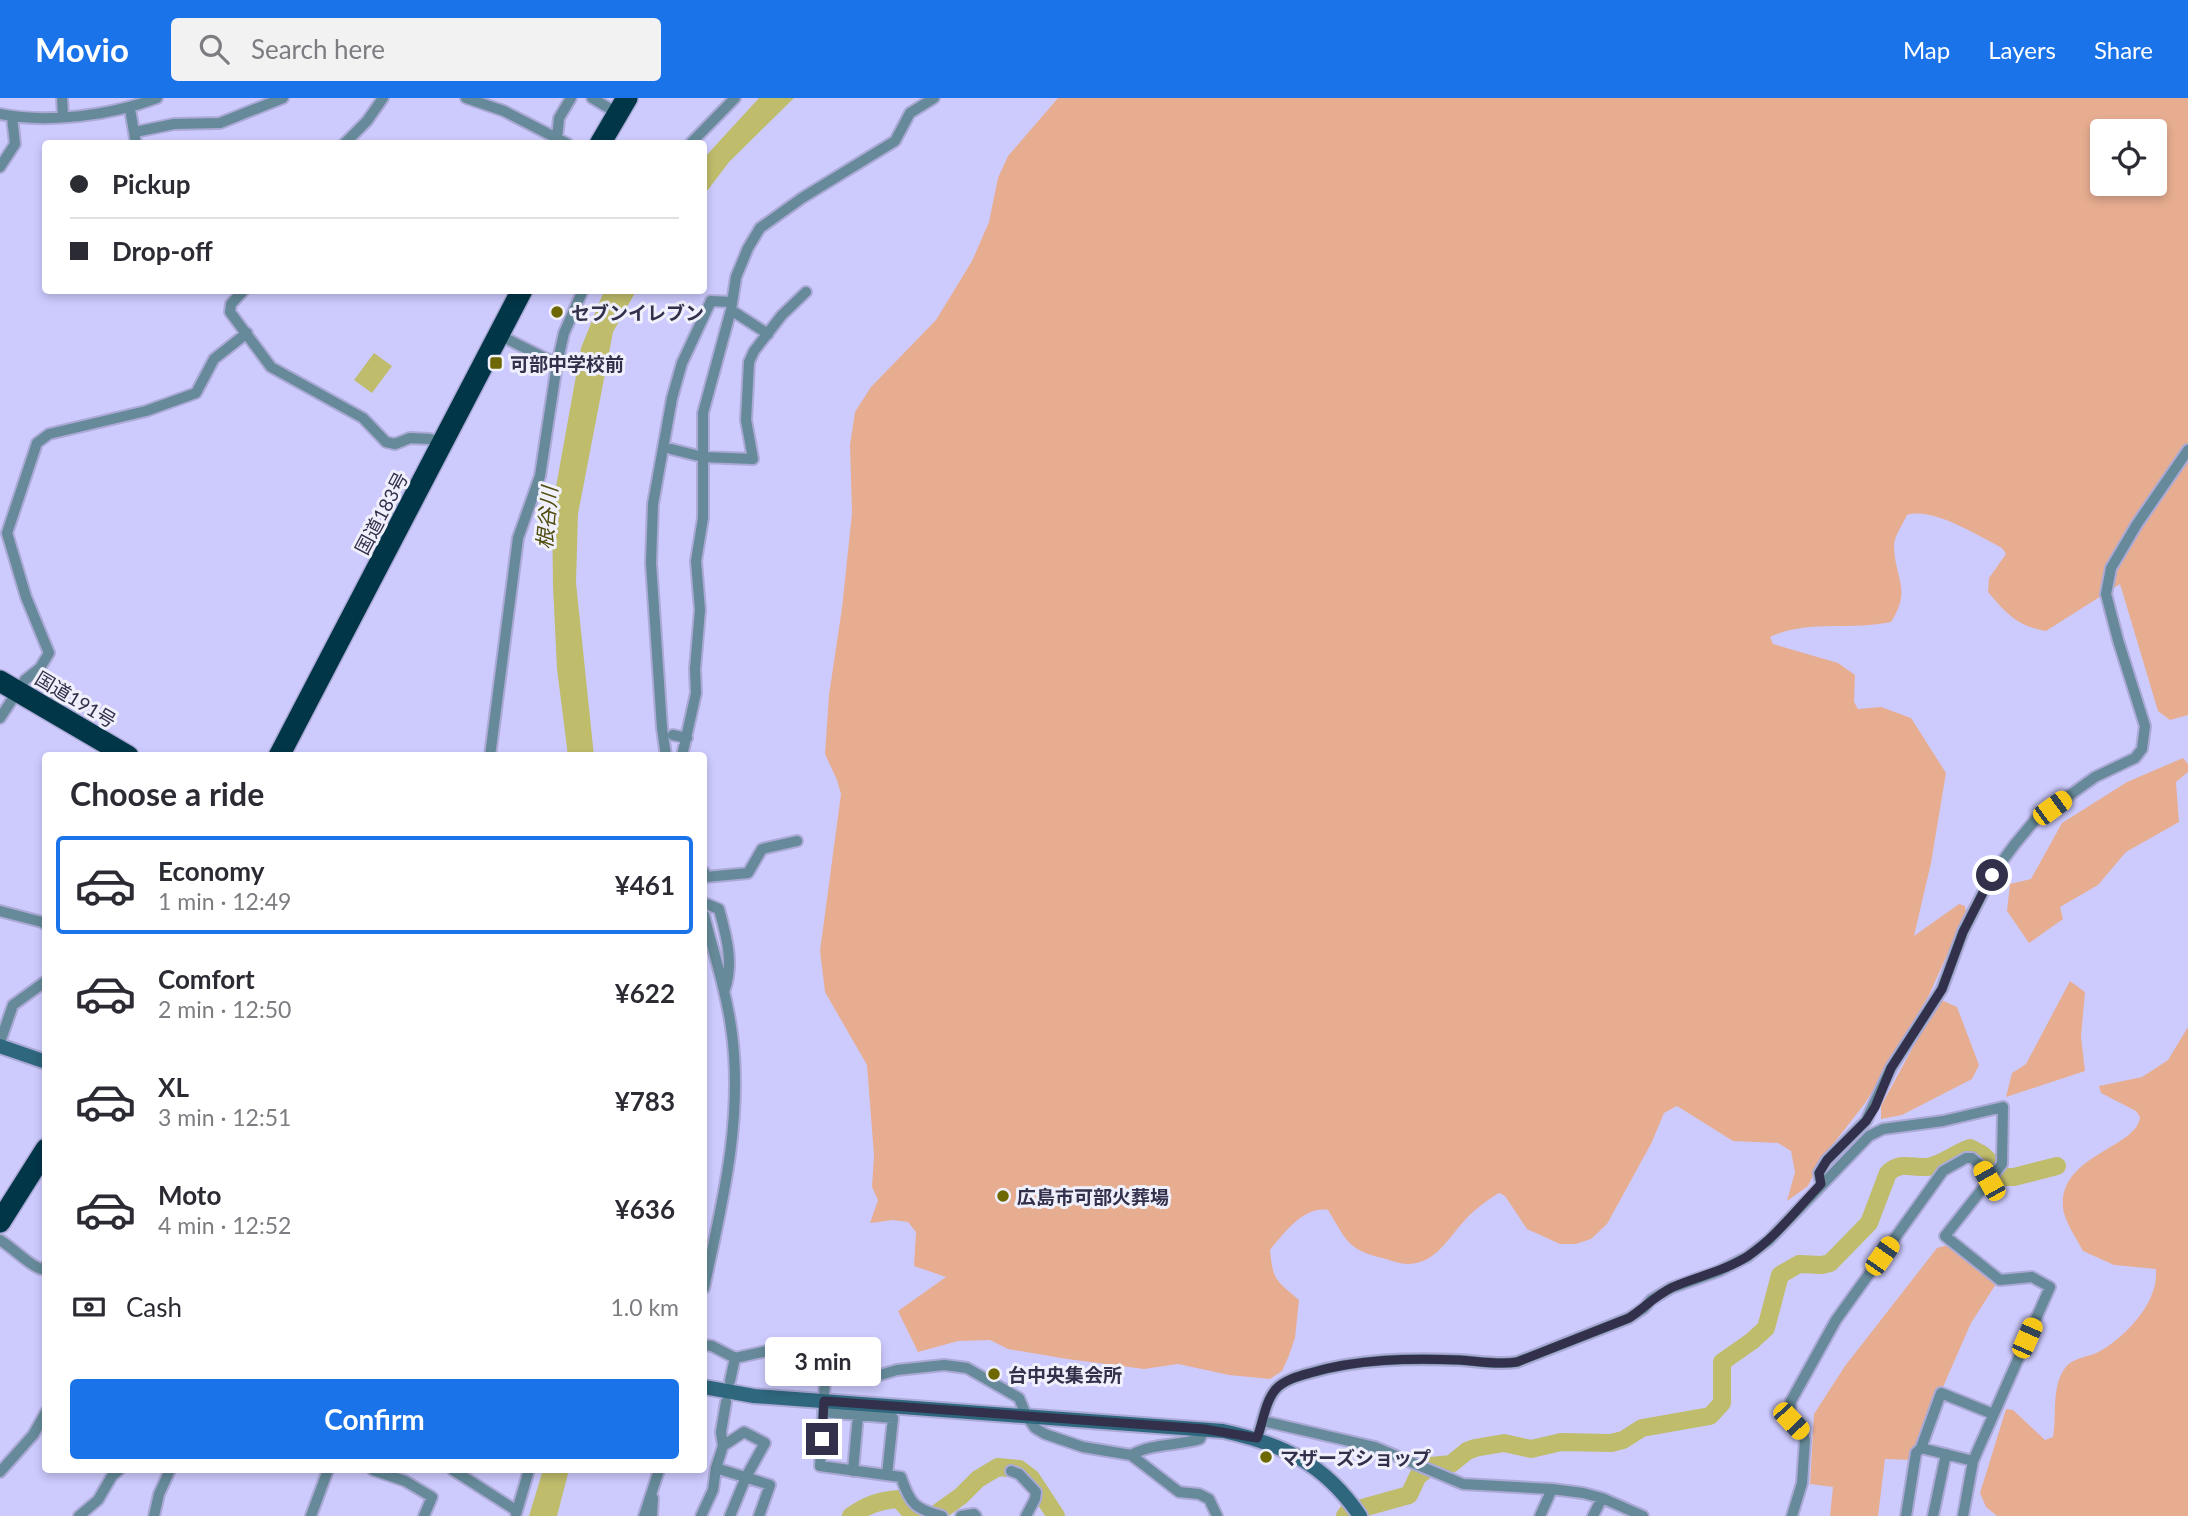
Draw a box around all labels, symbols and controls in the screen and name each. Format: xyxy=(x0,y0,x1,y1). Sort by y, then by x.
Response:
search box xyxy=(171,18,661,81)
text: Movio xyxy=(35,29,129,69)
icon: search xyxy=(195,30,233,68)
text: Search here xyxy=(251,33,385,65)
text: Map xyxy=(1903,35,1950,64)
text: Layers xyxy=(1988,35,2056,64)
text: Share xyxy=(2094,35,2153,64)
map controls xyxy=(2090,119,2167,196)
button: locate xyxy=(2090,119,2167,196)
text: Pickup xyxy=(112,168,191,200)
text: Drop-off xyxy=(112,235,213,267)
place label: セブンイレブン xyxy=(571,301,704,324)
marker: セブンイレブン xyxy=(549,304,565,320)
place label: 可部中学校前 xyxy=(510,352,624,375)
marker: 可部中学校前 xyxy=(488,355,504,371)
street label: 国道183号 xyxy=(350,468,412,558)
water label: 根谷川 xyxy=(531,484,561,550)
street label: 国道191号 xyxy=(31,666,121,732)
text: Choose a ride xyxy=(70,774,264,813)
car xyxy=(2029,787,2076,829)
icon: car xyxy=(74,854,137,917)
text: Economy xyxy=(158,855,264,887)
route start xyxy=(1976,859,2008,891)
text: ¥461 xyxy=(615,869,675,901)
text: 1 min · 12:49 xyxy=(158,887,291,915)
icon: car xyxy=(74,962,137,1025)
text: Comfort xyxy=(158,963,255,995)
text: ¥622 xyxy=(615,977,675,1009)
text: 2 min · 12:50 xyxy=(158,995,291,1023)
icon: car xyxy=(74,1070,137,1133)
text: XL xyxy=(158,1071,189,1103)
text: ¥783 xyxy=(615,1085,675,1117)
text: 3 min · 12:51 xyxy=(158,1103,291,1131)
car xyxy=(1970,1158,2009,1204)
icon: car xyxy=(74,1178,137,1241)
text: Moto xyxy=(158,1179,221,1211)
place label: 広島市可部火葬場 xyxy=(1017,1185,1169,1208)
marker: 広島市可部火葬場 xyxy=(995,1188,1011,1204)
text: ¥636 xyxy=(615,1193,675,1225)
text: 4 min · 12:52 xyxy=(158,1211,291,1239)
car xyxy=(1862,1233,1903,1279)
icon: cash xyxy=(70,1288,108,1326)
text: Cash xyxy=(126,1291,182,1323)
text: 1.0 km xyxy=(610,1293,679,1321)
car xyxy=(2009,1315,2046,1361)
callout: 3 min xyxy=(764,1338,880,1386)
text: 3 min xyxy=(794,1347,852,1375)
place label: 台中央集会所 xyxy=(1008,1363,1122,1386)
marker: 台中央集会所 xyxy=(986,1366,1002,1382)
button: Confirm xyxy=(70,1379,679,1459)
car xyxy=(1769,1398,1814,1444)
route end xyxy=(806,1423,838,1455)
place label: マザーズショップ xyxy=(1280,1446,1431,1469)
marker: マザーズショップ xyxy=(1258,1449,1274,1465)

